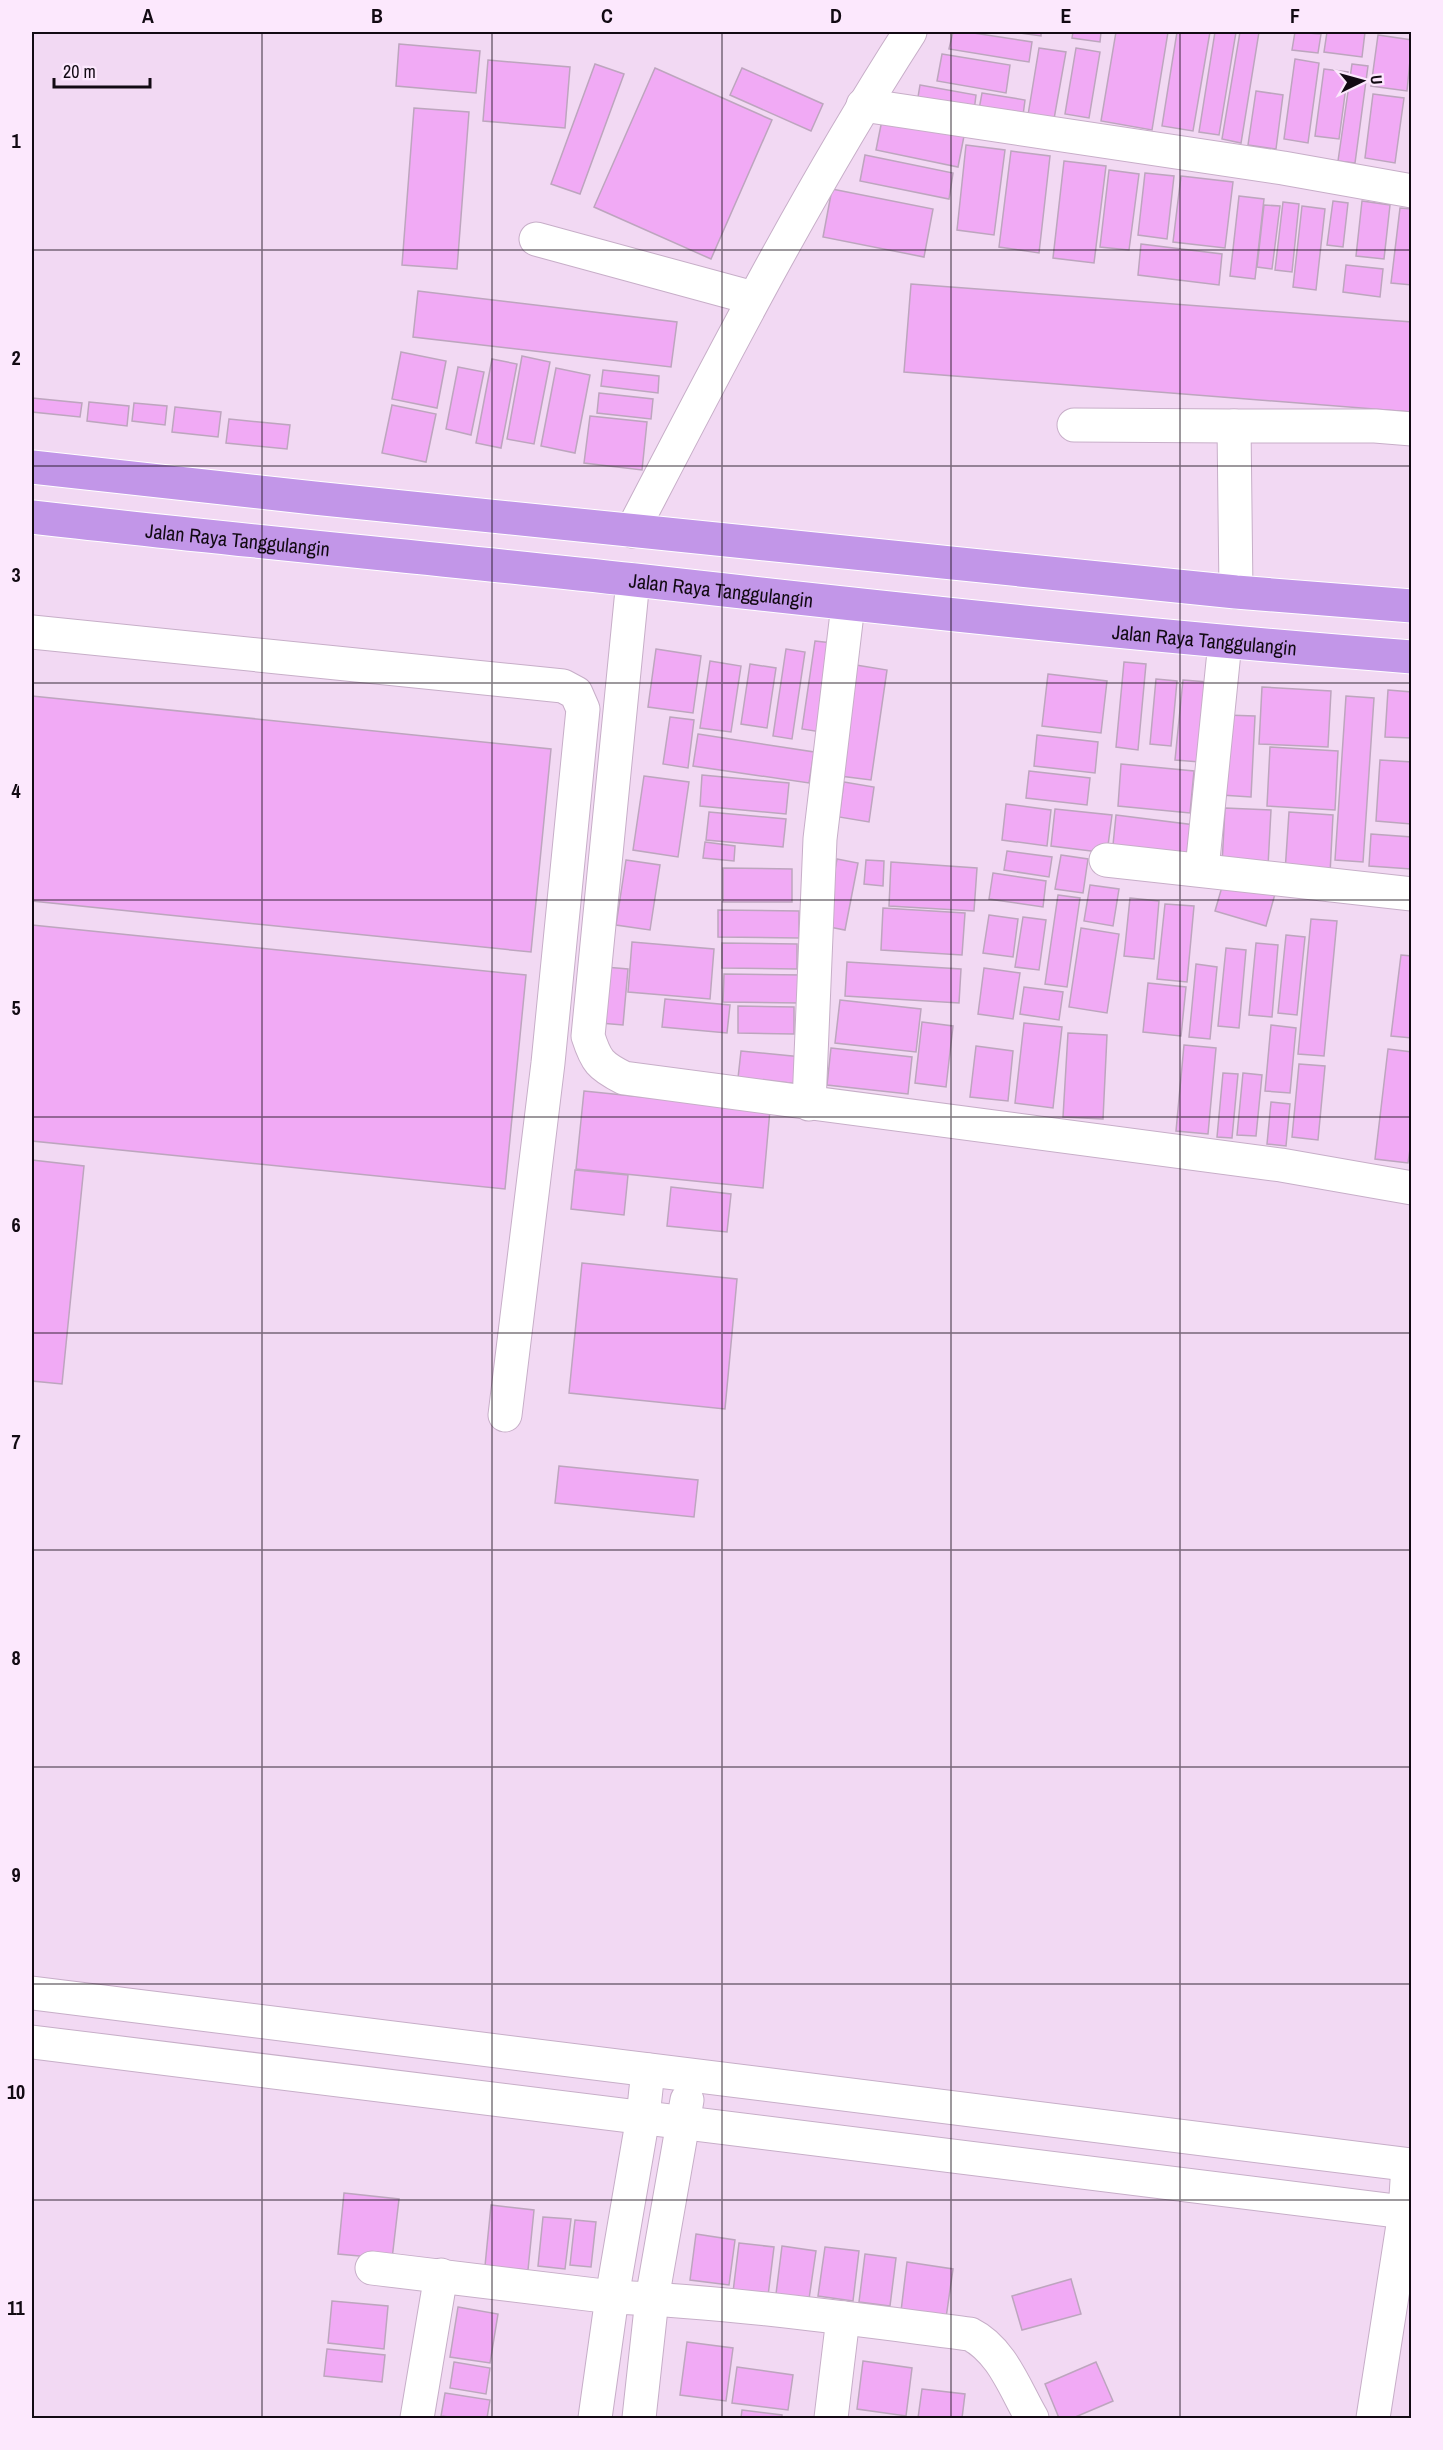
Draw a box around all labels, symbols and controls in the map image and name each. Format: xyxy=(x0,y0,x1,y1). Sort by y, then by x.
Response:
text: A xyxy=(142,2,154,29)
text: B xyxy=(371,2,383,29)
text: C xyxy=(601,2,613,29)
text: D xyxy=(830,2,842,29)
text: E xyxy=(1061,2,1072,29)
text: F xyxy=(1290,2,1300,29)
scale bar xyxy=(54,51,150,89)
north arrow xyxy=(1332,51,1392,111)
text: 20 m xyxy=(63,59,96,84)
text: U xyxy=(1366,74,1388,85)
text: 1 xyxy=(11,127,21,154)
text: 2 xyxy=(11,344,21,371)
street label: Jalan Raya Tanggulangin xyxy=(144,516,331,562)
text: 3 xyxy=(11,561,21,588)
street label: Jalan Raya Tanggulangin xyxy=(628,566,815,613)
street label: Jalan Raya Tanggulangin xyxy=(1111,617,1298,661)
text: 4 xyxy=(11,777,21,804)
text: 5 xyxy=(11,994,21,1021)
text: 6 xyxy=(11,1211,21,1238)
text: 7 xyxy=(11,1428,21,1455)
text: 8 xyxy=(11,1644,21,1671)
text: 9 xyxy=(11,1861,21,1888)
text: 10 xyxy=(7,2078,25,2105)
text: 11 xyxy=(7,2294,26,2321)

